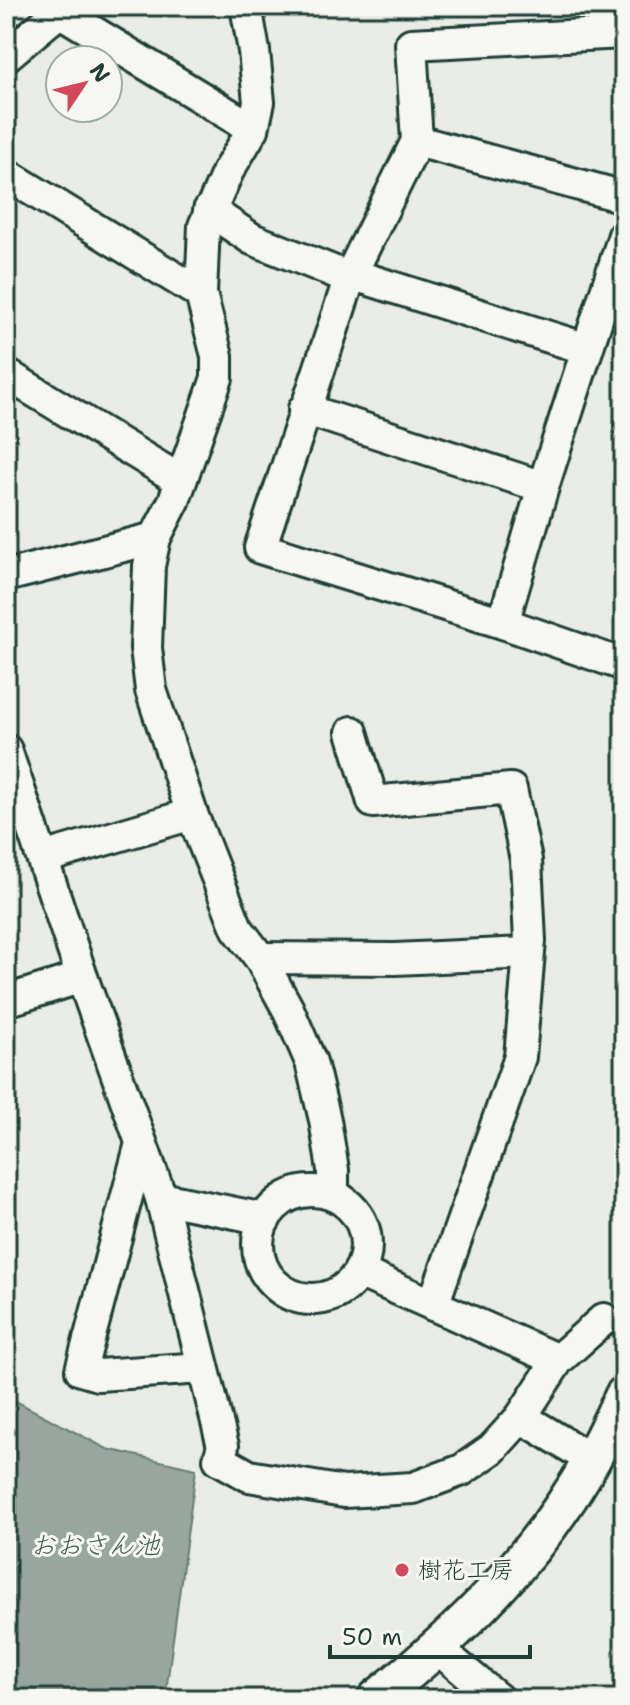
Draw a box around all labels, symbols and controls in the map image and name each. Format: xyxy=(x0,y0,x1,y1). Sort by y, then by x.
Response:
north arrow xyxy=(44,44,124,124)
text: N xyxy=(83,57,117,88)
water label: おおさん池 xyxy=(30,1527,161,1562)
place label: 樹花工房 xyxy=(418,1554,514,1586)
marker: 樹花工房 xyxy=(393,1561,411,1579)
scale bar xyxy=(330,1609,530,1659)
text: 50 m xyxy=(342,1621,402,1653)

